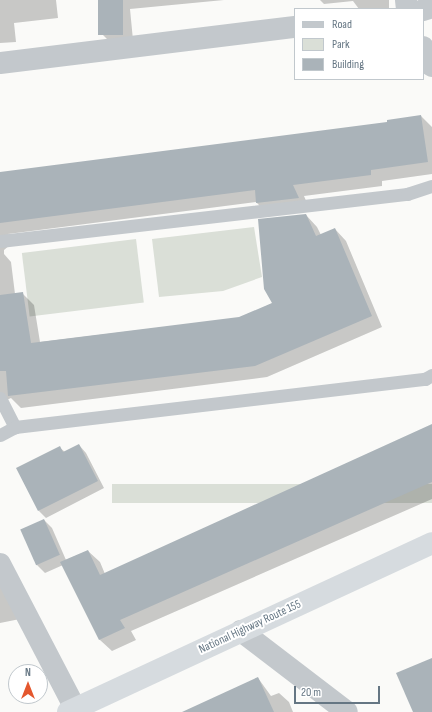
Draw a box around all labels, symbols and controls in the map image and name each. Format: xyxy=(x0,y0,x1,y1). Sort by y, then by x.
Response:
legend xyxy=(294,8,424,80)
text: Road xyxy=(332,17,352,32)
text: Park xyxy=(332,37,350,52)
text: Building xyxy=(332,57,364,72)
street label: National Highway Route 155 xyxy=(197,597,303,657)
north arrow xyxy=(8,664,48,704)
text: N xyxy=(25,666,31,679)
scale bar xyxy=(296,678,382,704)
text: 20 m xyxy=(301,685,321,700)

